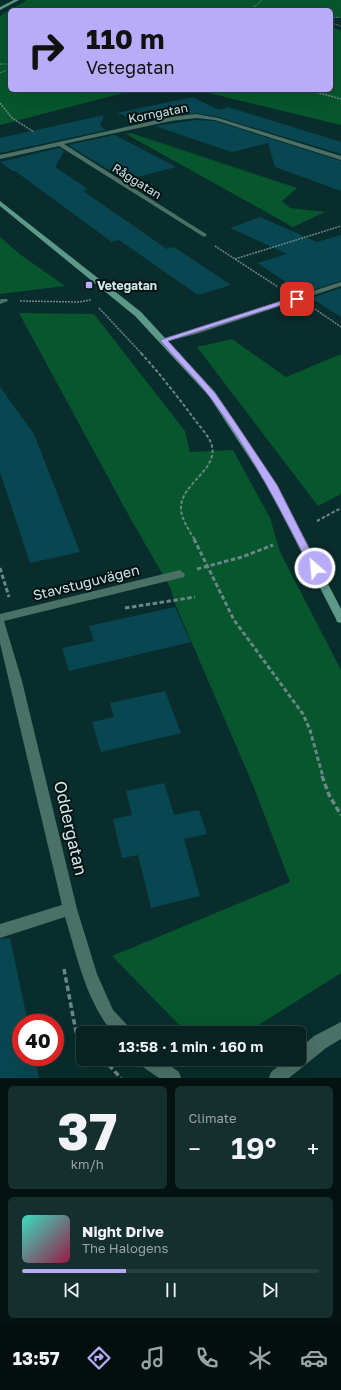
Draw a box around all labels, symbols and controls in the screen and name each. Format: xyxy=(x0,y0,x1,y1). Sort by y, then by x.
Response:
text: 110 m xyxy=(86,22,165,55)
icon: right xyxy=(20,24,72,76)
text: Vetegatan xyxy=(86,56,175,78)
street label: Korngatan xyxy=(127,100,189,126)
street label: Råggatan xyxy=(110,160,164,202)
place label: Vetegatan xyxy=(97,278,157,293)
marker: Vetegatan xyxy=(84,280,94,290)
pin xyxy=(280,282,314,316)
icon: arrive xyxy=(286,288,308,310)
position arrow xyxy=(294,547,336,589)
street label: Stavstuguvägen xyxy=(31,561,141,603)
street label: Oddergatan xyxy=(50,779,92,877)
speed limit sign: 40 xyxy=(12,1014,64,1066)
text: 13:58 · 1 min · 160 m xyxy=(119,1037,263,1055)
text: 37 xyxy=(57,1099,117,1161)
text: Climate xyxy=(189,1110,236,1126)
text: 19° xyxy=(231,1130,277,1166)
text: − xyxy=(189,1135,201,1162)
text: + xyxy=(307,1135,319,1162)
text: km/h xyxy=(71,1156,104,1172)
text: Night Drive xyxy=(82,1222,164,1240)
text: The Halogens xyxy=(82,1240,168,1256)
icon: previous xyxy=(61,1279,83,1301)
icon: pause xyxy=(160,1279,182,1301)
icon: next xyxy=(259,1279,281,1301)
icon: directions xyxy=(85,1344,113,1372)
icon: music xyxy=(139,1344,167,1372)
icon: phone xyxy=(193,1344,221,1372)
icon: climate xyxy=(246,1344,274,1372)
icon: car xyxy=(300,1344,328,1372)
text: 13:57 xyxy=(13,1347,60,1369)

